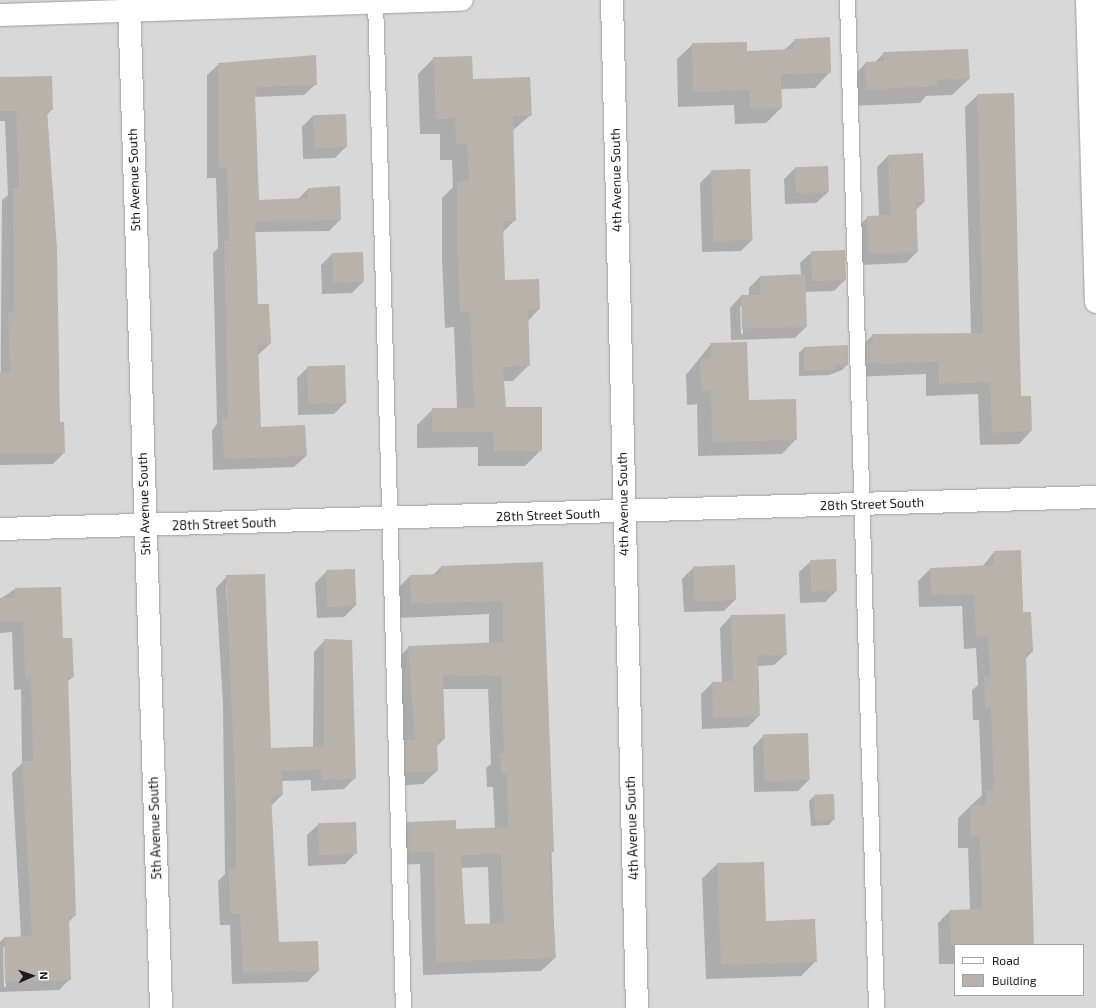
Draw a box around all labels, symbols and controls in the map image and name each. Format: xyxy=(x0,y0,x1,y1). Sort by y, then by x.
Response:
street label: 5th Avenue South xyxy=(124,128,144,232)
street label: 4th Avenue South xyxy=(607,128,625,232)
street label: 5th Avenue South xyxy=(134,452,154,556)
street label: 4th Avenue South xyxy=(614,452,632,556)
street label: 28th Street South xyxy=(820,494,924,514)
street label: 28th Street South xyxy=(496,505,600,525)
street label: 28th Street South xyxy=(172,514,276,534)
street label: 5th Avenue South xyxy=(145,776,165,880)
street label: 4th Avenue South xyxy=(622,776,642,880)
legend xyxy=(954,944,1084,996)
text: Road xyxy=(992,953,1020,967)
north arrow xyxy=(12,956,52,996)
text: N xyxy=(38,971,51,980)
text: Building xyxy=(992,973,1036,987)

